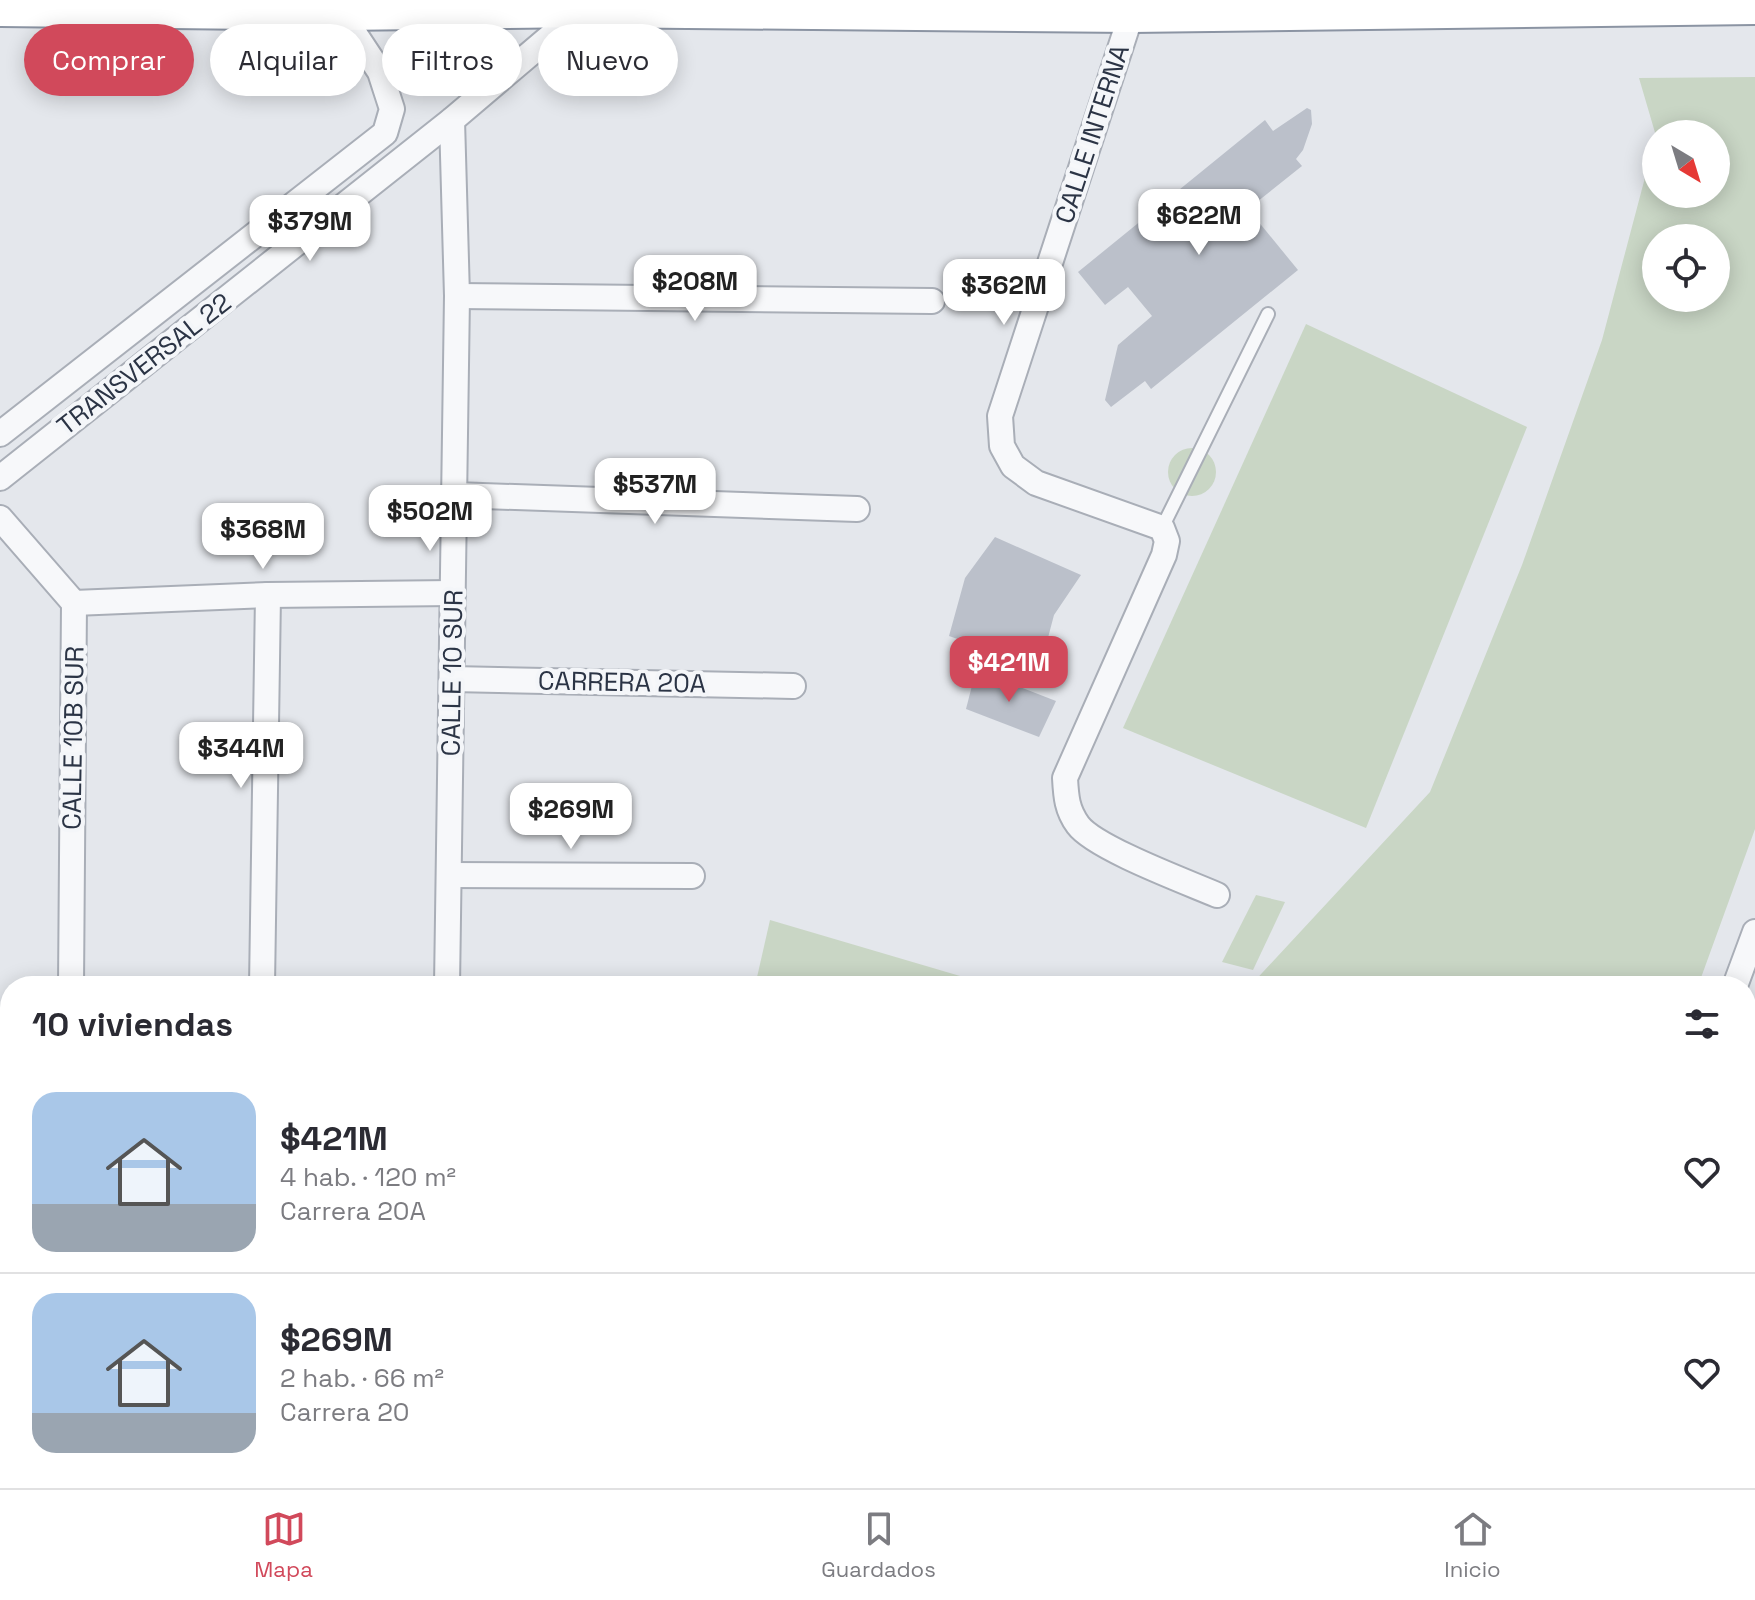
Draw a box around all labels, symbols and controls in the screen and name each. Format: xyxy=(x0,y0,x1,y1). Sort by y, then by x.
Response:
chip: Comprar xyxy=(24,24,194,96)
chip: Alquilar xyxy=(210,24,366,96)
chip: Filtros xyxy=(382,24,522,96)
chip: Nuevo xyxy=(538,24,678,96)
street label: CALLE INTERNA xyxy=(1047,40,1137,228)
north arrow xyxy=(1642,120,1730,208)
map controls xyxy=(1642,120,1730,312)
pin: $622M xyxy=(1143,189,1255,257)
pin: $379M xyxy=(254,195,366,263)
text: $622M xyxy=(1156,198,1242,232)
text: $379M xyxy=(268,204,352,238)
button: locate xyxy=(1642,224,1730,312)
pin: $208M xyxy=(639,255,751,323)
pin: $362M xyxy=(948,259,1060,327)
text: $208M xyxy=(652,264,738,298)
text: $362M xyxy=(961,268,1047,302)
street label: TRANSVERSAL 22 xyxy=(50,285,238,443)
pin: $537M xyxy=(599,458,711,526)
text: $537M xyxy=(613,467,697,501)
pin: $502M xyxy=(374,485,486,553)
text: $502M xyxy=(387,494,473,528)
pin: $368M xyxy=(207,503,319,571)
text: $368M xyxy=(220,512,306,546)
street label: CALLE 10 SUR xyxy=(434,589,470,757)
pin: $421M xyxy=(953,636,1065,704)
text: $421M xyxy=(968,645,1050,679)
street label: CALLE 10B SUR xyxy=(54,646,92,830)
street label: CARRERA 20A xyxy=(538,664,706,700)
pin: $344M xyxy=(185,722,297,790)
text: $344M xyxy=(197,731,285,765)
pin: $269M xyxy=(515,783,627,851)
text: $269M xyxy=(528,792,614,826)
icon: filters xyxy=(1680,1002,1724,1046)
text: 10 viviendas xyxy=(32,1003,233,1046)
text: $421M xyxy=(280,1117,388,1160)
icon: home xyxy=(96,1124,192,1220)
icon: heart xyxy=(1680,1150,1724,1194)
text: 4 hab. · 120 m² xyxy=(280,1160,456,1194)
text: Carrera 20A xyxy=(280,1194,426,1228)
text: $269M xyxy=(280,1318,393,1361)
icon: home xyxy=(96,1325,192,1421)
icon: heart xyxy=(1680,1351,1724,1395)
text: 2 hab. · 66 m² xyxy=(280,1361,444,1395)
text: Carrera 20 xyxy=(280,1395,410,1429)
tab: Mapa xyxy=(254,1507,313,1583)
tab: Guardados xyxy=(821,1507,936,1583)
tab: Inicio xyxy=(1444,1507,1501,1583)

